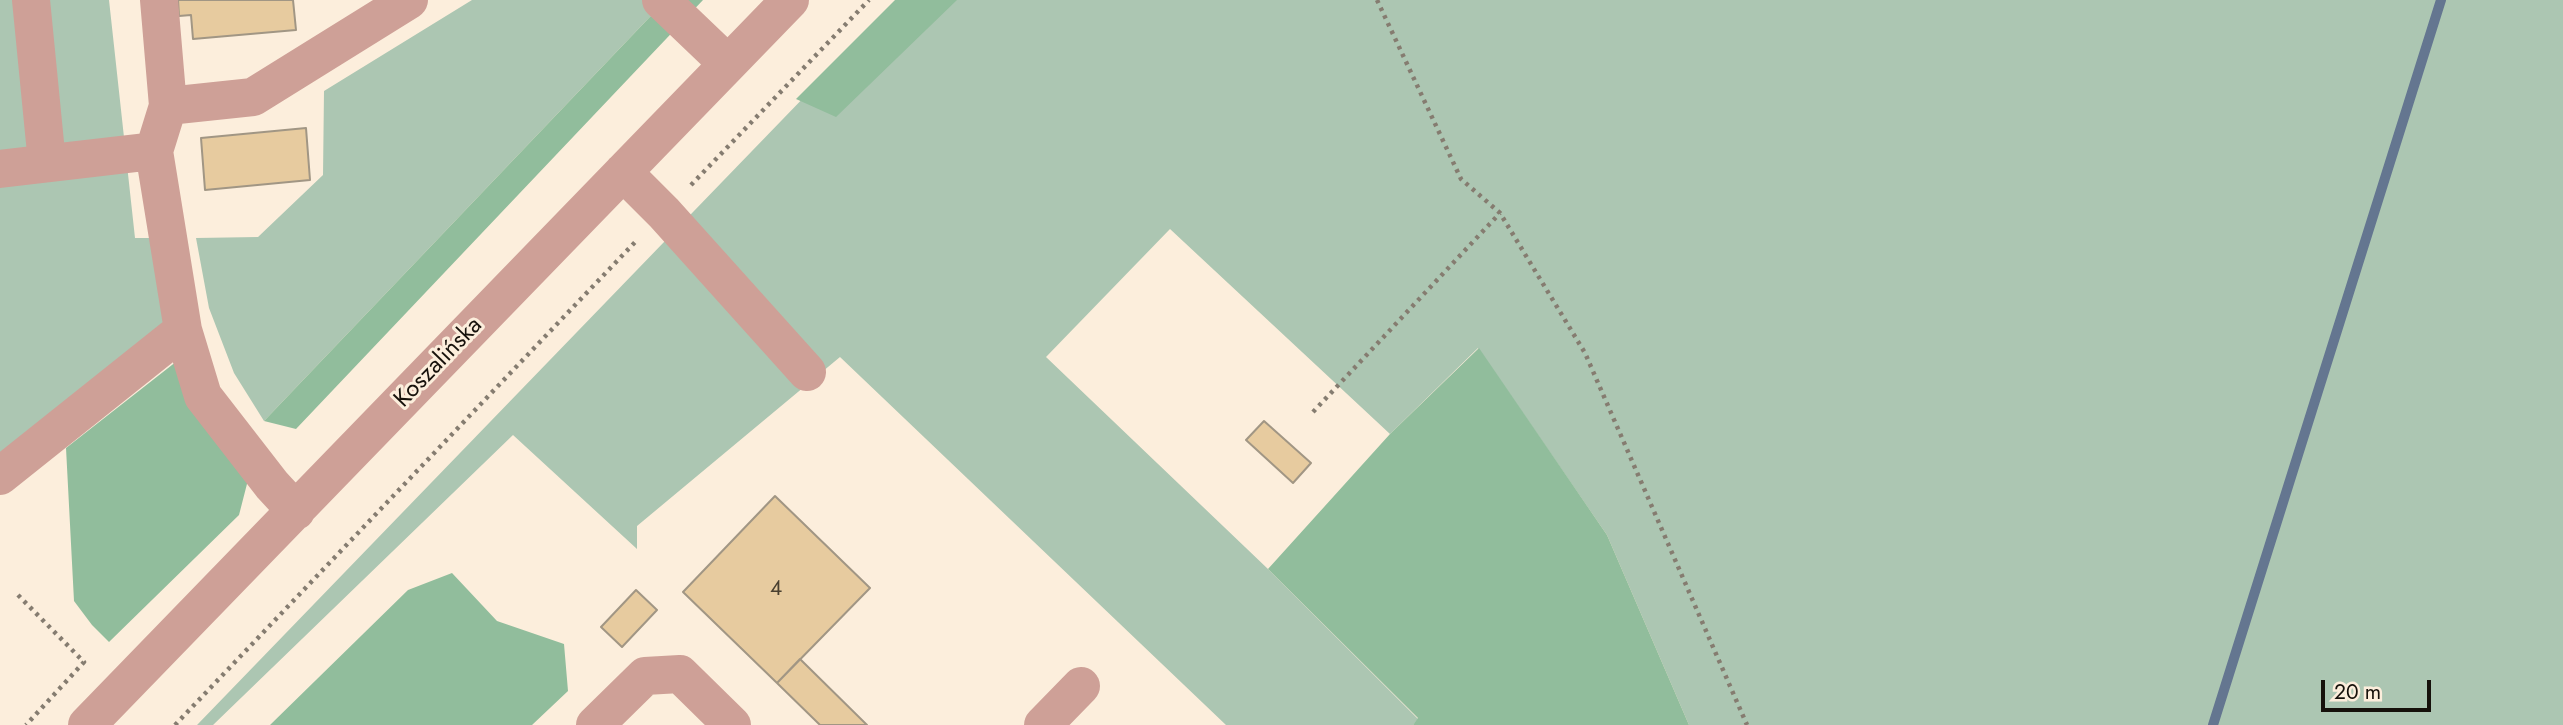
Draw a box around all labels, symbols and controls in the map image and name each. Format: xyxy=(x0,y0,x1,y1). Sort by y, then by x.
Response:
street label: Koszalińska xyxy=(389,312,489,414)
house number: 4 xyxy=(770,577,782,603)
scale bar xyxy=(2325,666,2435,710)
text: 20 m xyxy=(2334,677,2381,707)

